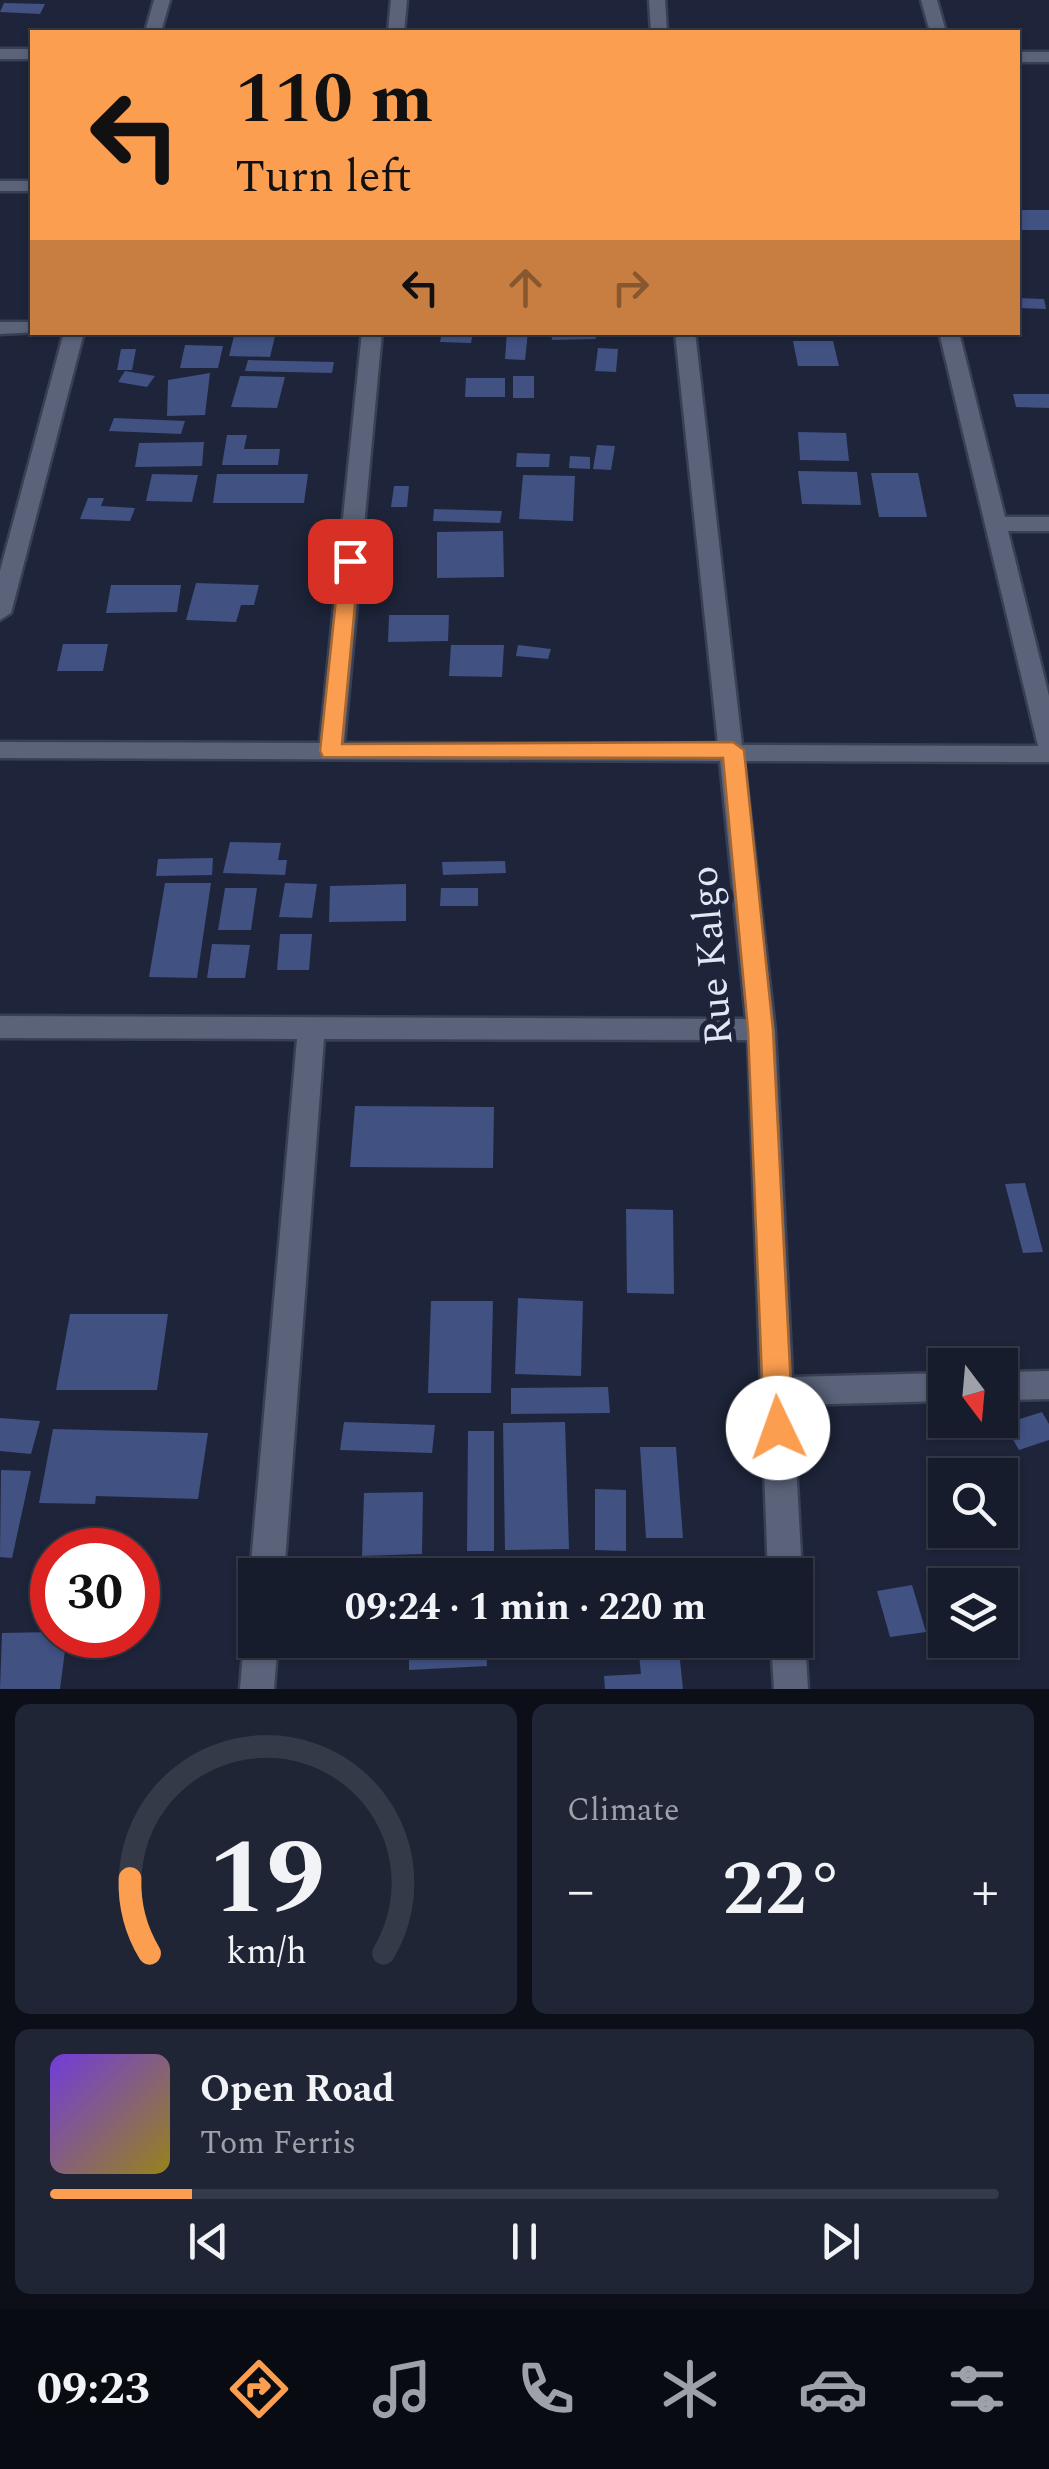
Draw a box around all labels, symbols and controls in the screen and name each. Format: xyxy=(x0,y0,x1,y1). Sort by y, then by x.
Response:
text: 110 m xyxy=(235,47,433,153)
icon: left xyxy=(70,70,200,200)
text: Turn left xyxy=(235,143,412,212)
icon: left xyxy=(393,260,448,315)
icon: ahead xyxy=(498,260,553,315)
icon: right xyxy=(603,260,658,315)
pin xyxy=(308,519,393,604)
icon: arrive xyxy=(323,534,378,589)
street label: Rue Kalgo xyxy=(674,863,751,1048)
north arrow xyxy=(928,1348,1018,1438)
map controls xyxy=(928,1348,1018,1658)
position arrow xyxy=(726,1376,830,1480)
button: search xyxy=(928,1458,1018,1548)
speed limit sign: 30 xyxy=(30,1528,160,1658)
button: layers xyxy=(928,1568,1018,1658)
text: 09:24 · 1 min · 220 m xyxy=(345,1579,706,1637)
text: Climate xyxy=(567,1786,679,1835)
text: 19 xyxy=(208,1801,324,1959)
text: 22° xyxy=(722,1834,844,1948)
text: − xyxy=(567,1850,595,1933)
text: + xyxy=(971,1850,999,1933)
text: km/h xyxy=(226,1925,306,1980)
text: Open Road xyxy=(200,2061,395,2119)
text: Tom Ferris xyxy=(200,2119,356,2168)
icon: previous xyxy=(181,2214,236,2269)
icon: pause xyxy=(497,2214,552,2269)
icon: next xyxy=(813,2214,868,2269)
icon: directions xyxy=(224,2354,294,2424)
icon: music xyxy=(367,2354,437,2424)
icon: phone xyxy=(511,2354,581,2424)
icon: climate xyxy=(655,2354,725,2424)
icon: car xyxy=(798,2354,868,2424)
icon: filters xyxy=(942,2354,1012,2424)
text: 09:23 xyxy=(37,2355,150,2424)

